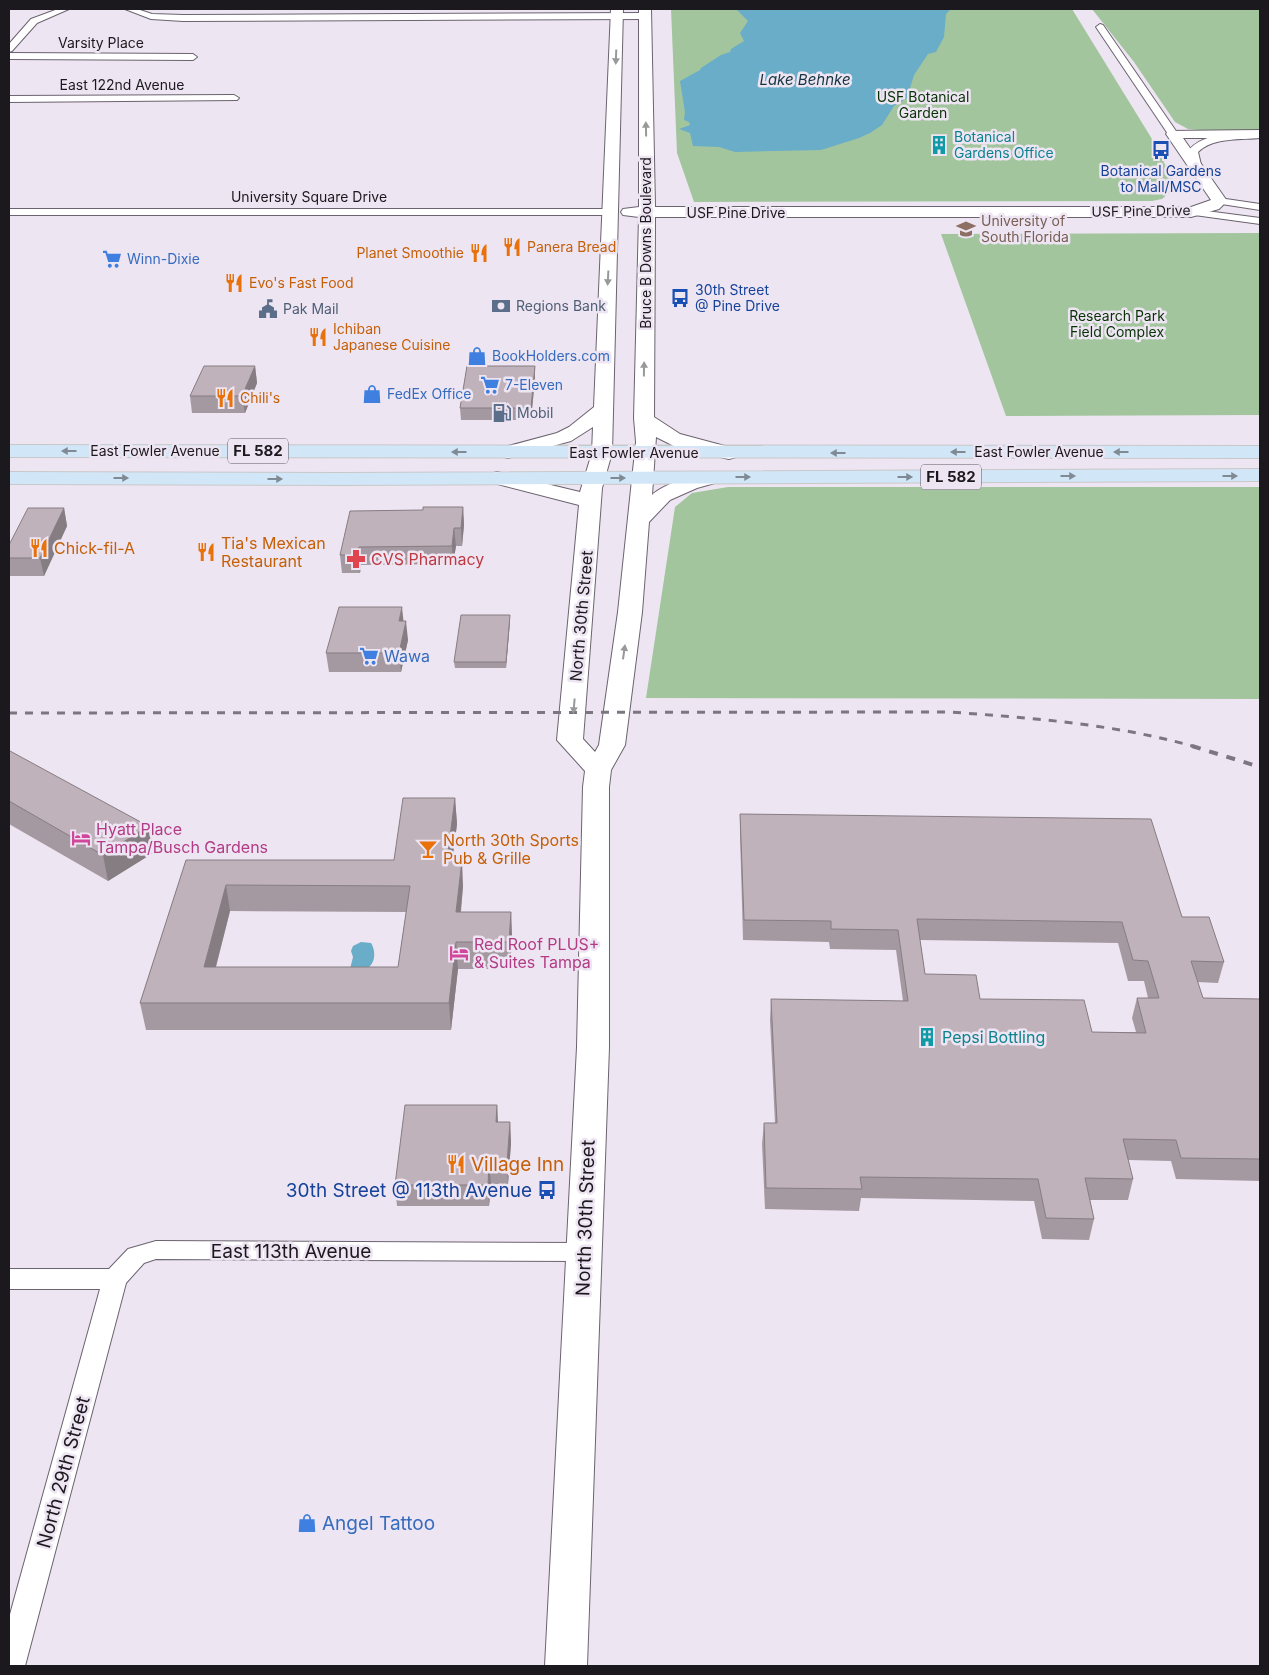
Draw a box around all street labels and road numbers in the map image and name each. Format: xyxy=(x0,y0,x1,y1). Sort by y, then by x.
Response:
street label: Varsity Place xyxy=(58,34,144,51)
street label: East 122nd Avenue xyxy=(60,76,184,93)
street label: Bruce B Downs Boulevard xyxy=(637,157,654,329)
street label: University Square Drive xyxy=(231,188,387,205)
street label: USF Pine Drive xyxy=(1091,201,1191,220)
street label: USF Pine Drive xyxy=(686,204,786,221)
road number: FL 582 xyxy=(228,438,288,464)
street label: East Fowler Avenue xyxy=(90,442,220,459)
street label: East Fowler Avenue xyxy=(974,443,1104,460)
street label: East Fowler Avenue xyxy=(569,444,699,461)
road number: FL 582 xyxy=(921,464,981,490)
street label: North 30th Street xyxy=(565,550,597,682)
street label: North 30th Street xyxy=(571,1139,600,1297)
street label: East 113th Avenue xyxy=(211,1240,371,1263)
street label: North 29th Street xyxy=(32,1394,95,1550)

